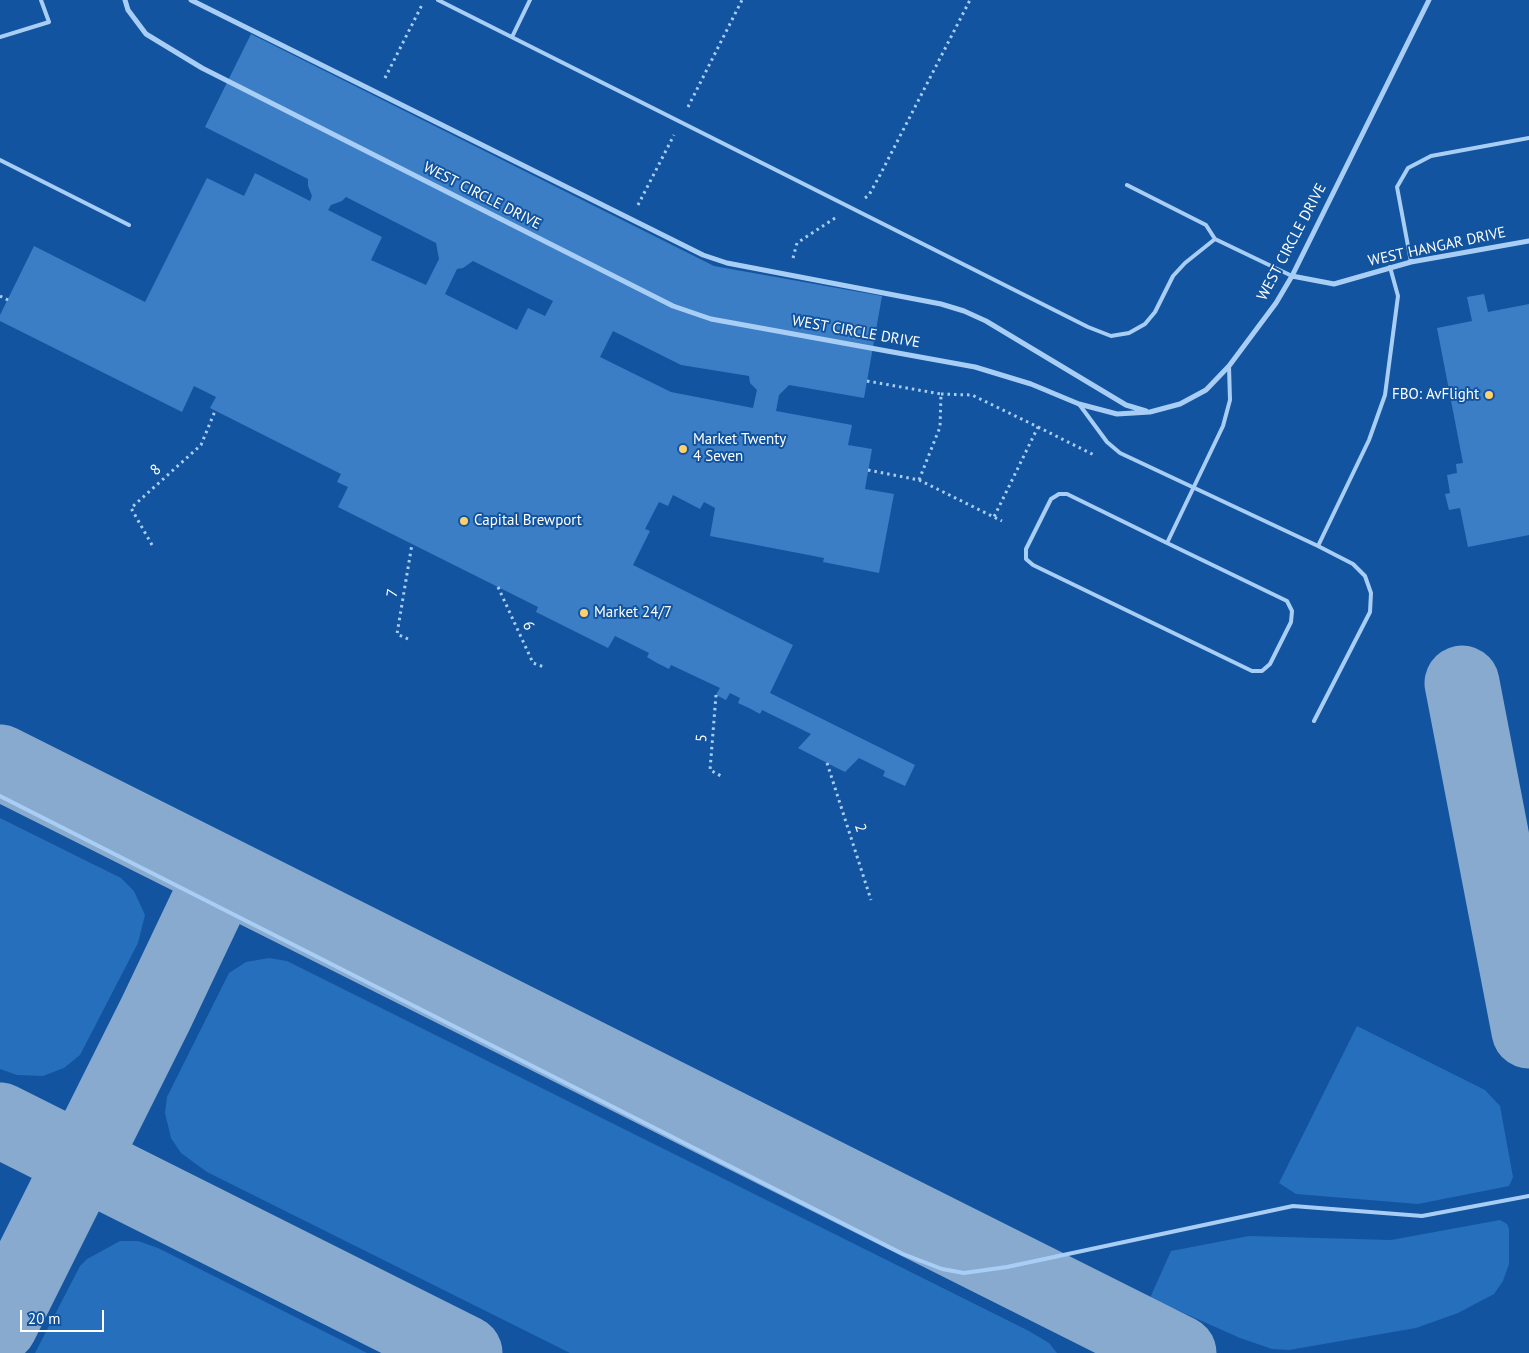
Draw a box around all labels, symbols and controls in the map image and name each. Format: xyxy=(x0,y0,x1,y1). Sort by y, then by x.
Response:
street label: WEST CIRCLE DRIVE xyxy=(420,158,544,234)
street label: WEST CIRCLE DRIVE xyxy=(1254,180,1330,304)
street label: WEST HANGAR DRIVE xyxy=(1367,224,1507,270)
street label: WEST CIRCLE DRIVE xyxy=(790,312,922,352)
place label: FBO: AvFlight xyxy=(1392,386,1479,404)
marker: FBO: AvFlight xyxy=(1483,389,1495,401)
place label: Market Twenty 4 Seven xyxy=(693,431,786,466)
marker: Market Twenty 4 Seven xyxy=(677,443,689,455)
street label: 8 xyxy=(147,461,165,479)
place label: Capital Brewport xyxy=(474,512,582,530)
marker: Capital Brewport xyxy=(458,515,470,527)
street label: 7 xyxy=(383,588,403,598)
place label: Market 24/7 xyxy=(594,604,672,622)
marker: Market 24/7 xyxy=(578,607,590,619)
street label: 6 xyxy=(518,618,538,634)
street label: 5 xyxy=(693,733,711,743)
street label: 2 xyxy=(850,821,870,835)
scale bar xyxy=(22,1300,106,1332)
text: 20 m xyxy=(28,1309,61,1328)

